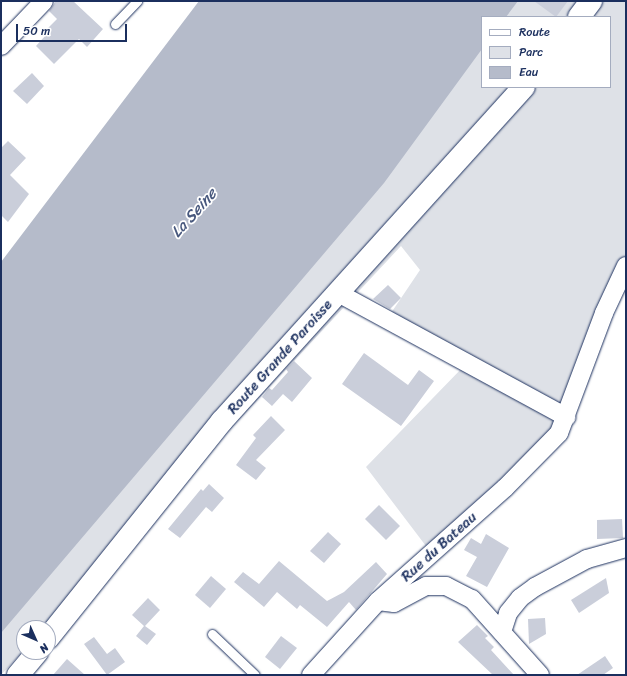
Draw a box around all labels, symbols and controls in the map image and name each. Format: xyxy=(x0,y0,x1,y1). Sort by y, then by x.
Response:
scale bar xyxy=(18,16,129,42)
legend xyxy=(481,16,611,88)
text: 50 m xyxy=(23,20,50,42)
text: Route xyxy=(519,21,550,43)
text: Parc xyxy=(519,41,543,63)
text: Eau xyxy=(519,61,538,83)
water label: La Seine xyxy=(167,185,221,241)
street label: Route Grande Paroisse xyxy=(224,296,336,418)
street label: Rue du Bateau xyxy=(398,508,480,586)
north arrow xyxy=(16,620,56,660)
text: N xyxy=(35,639,54,658)

